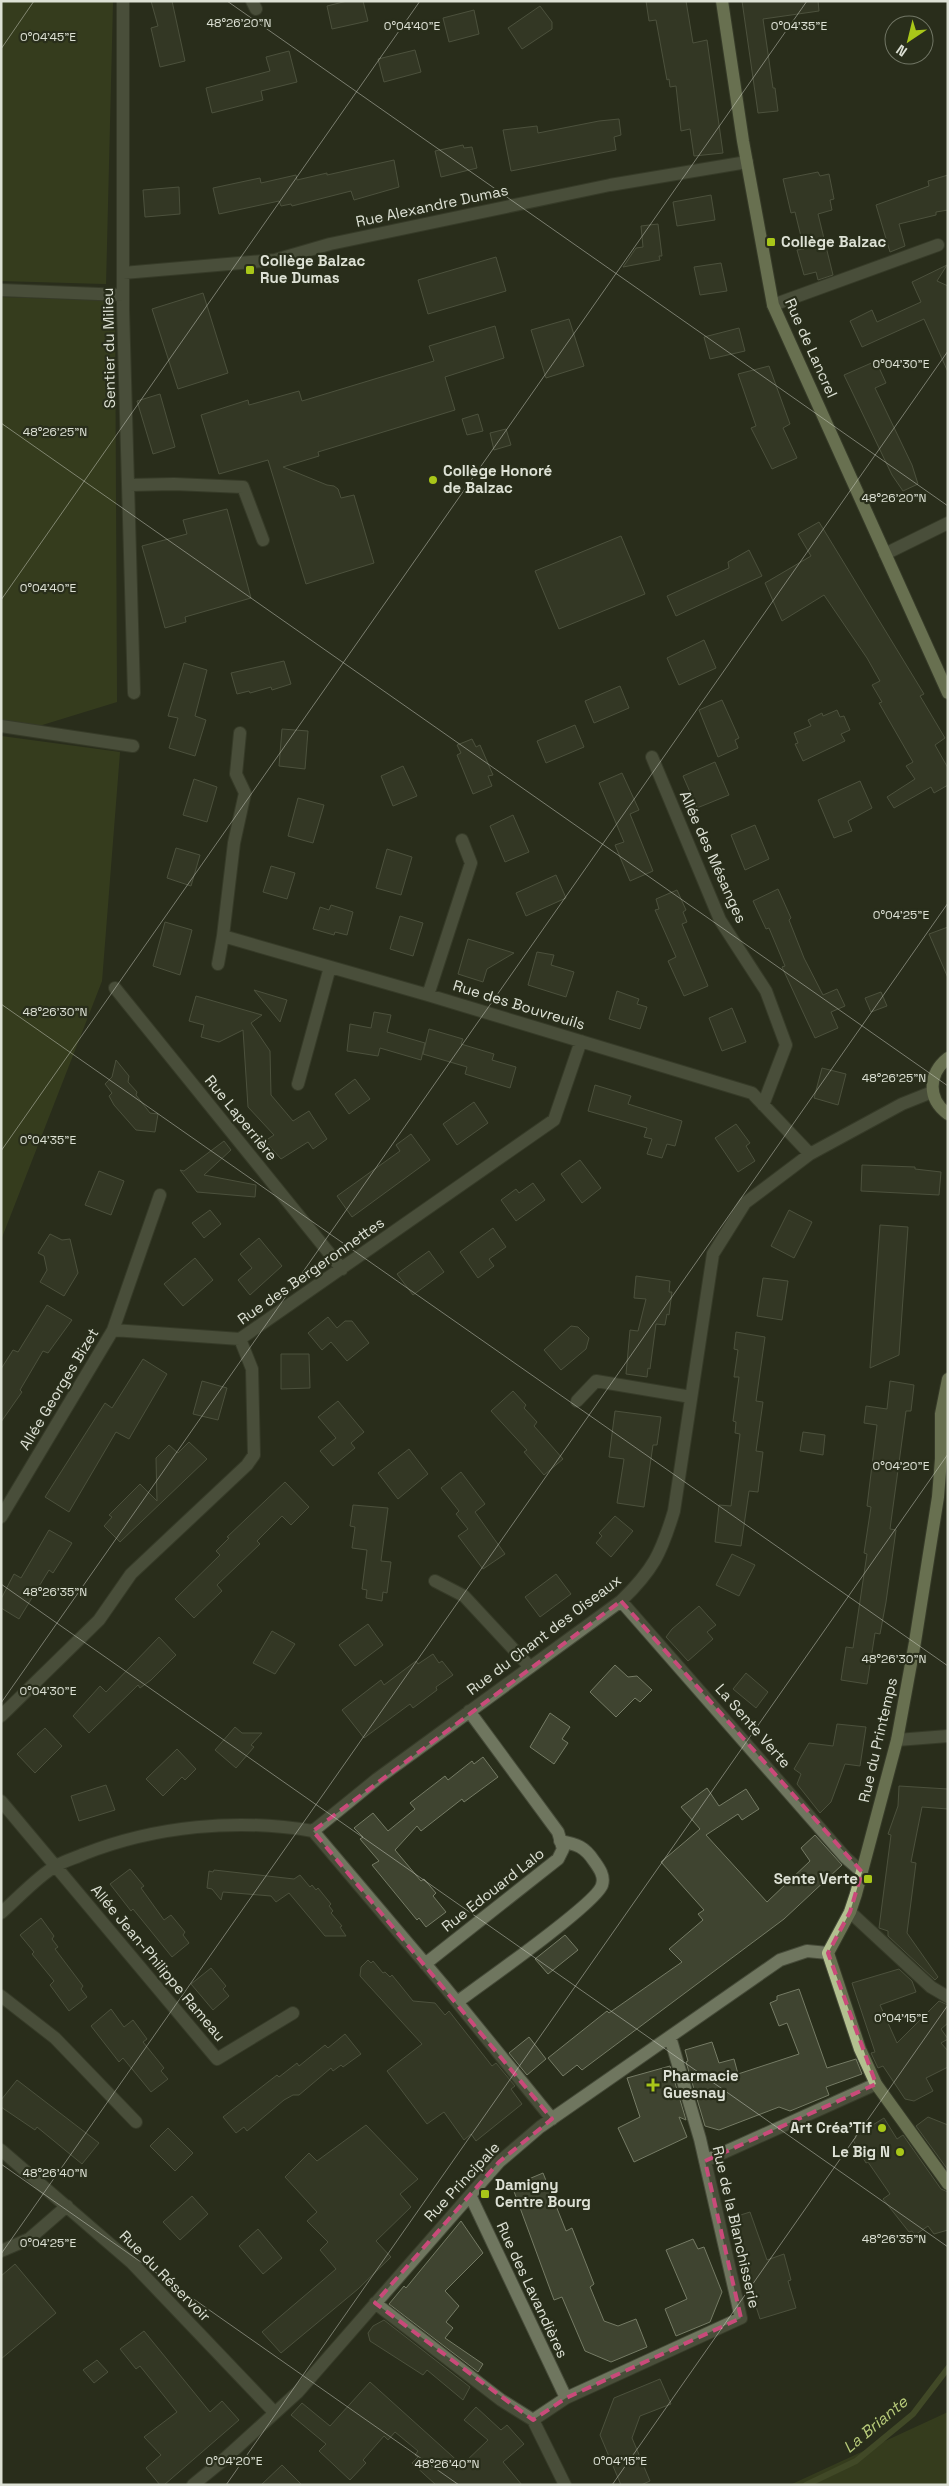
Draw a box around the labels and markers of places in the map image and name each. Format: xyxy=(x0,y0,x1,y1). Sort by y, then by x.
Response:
place label: Collège Balzac xyxy=(781,232,886,251)
marker: Collège Balzac xyxy=(765,236,777,248)
place label: Collège Balzac Rue Dumas xyxy=(260,251,365,287)
marker: Collège Balzac Rue Dumas xyxy=(244,264,256,276)
place label: Collège Honoré de Balzac xyxy=(443,461,553,497)
marker: Collège Honoré de Balzac xyxy=(427,474,439,486)
place label: Sente Verte xyxy=(774,1869,858,1888)
marker: Sente Verte xyxy=(862,1873,874,1885)
place label: Pharmacie Guesnay xyxy=(663,2066,739,2102)
marker: Pharmacie Guesnay xyxy=(647,2079,659,2091)
place label: Art Créa'Tif xyxy=(790,2118,872,2137)
marker: Art Créa'Tif xyxy=(876,2122,888,2134)
place label: Le Big N xyxy=(832,2142,890,2161)
marker: Le Big N xyxy=(894,2146,906,2158)
place label: Damigny Centre Bourg xyxy=(495,2175,591,2211)
marker: Damigny Centre Bourg xyxy=(479,2188,491,2200)

